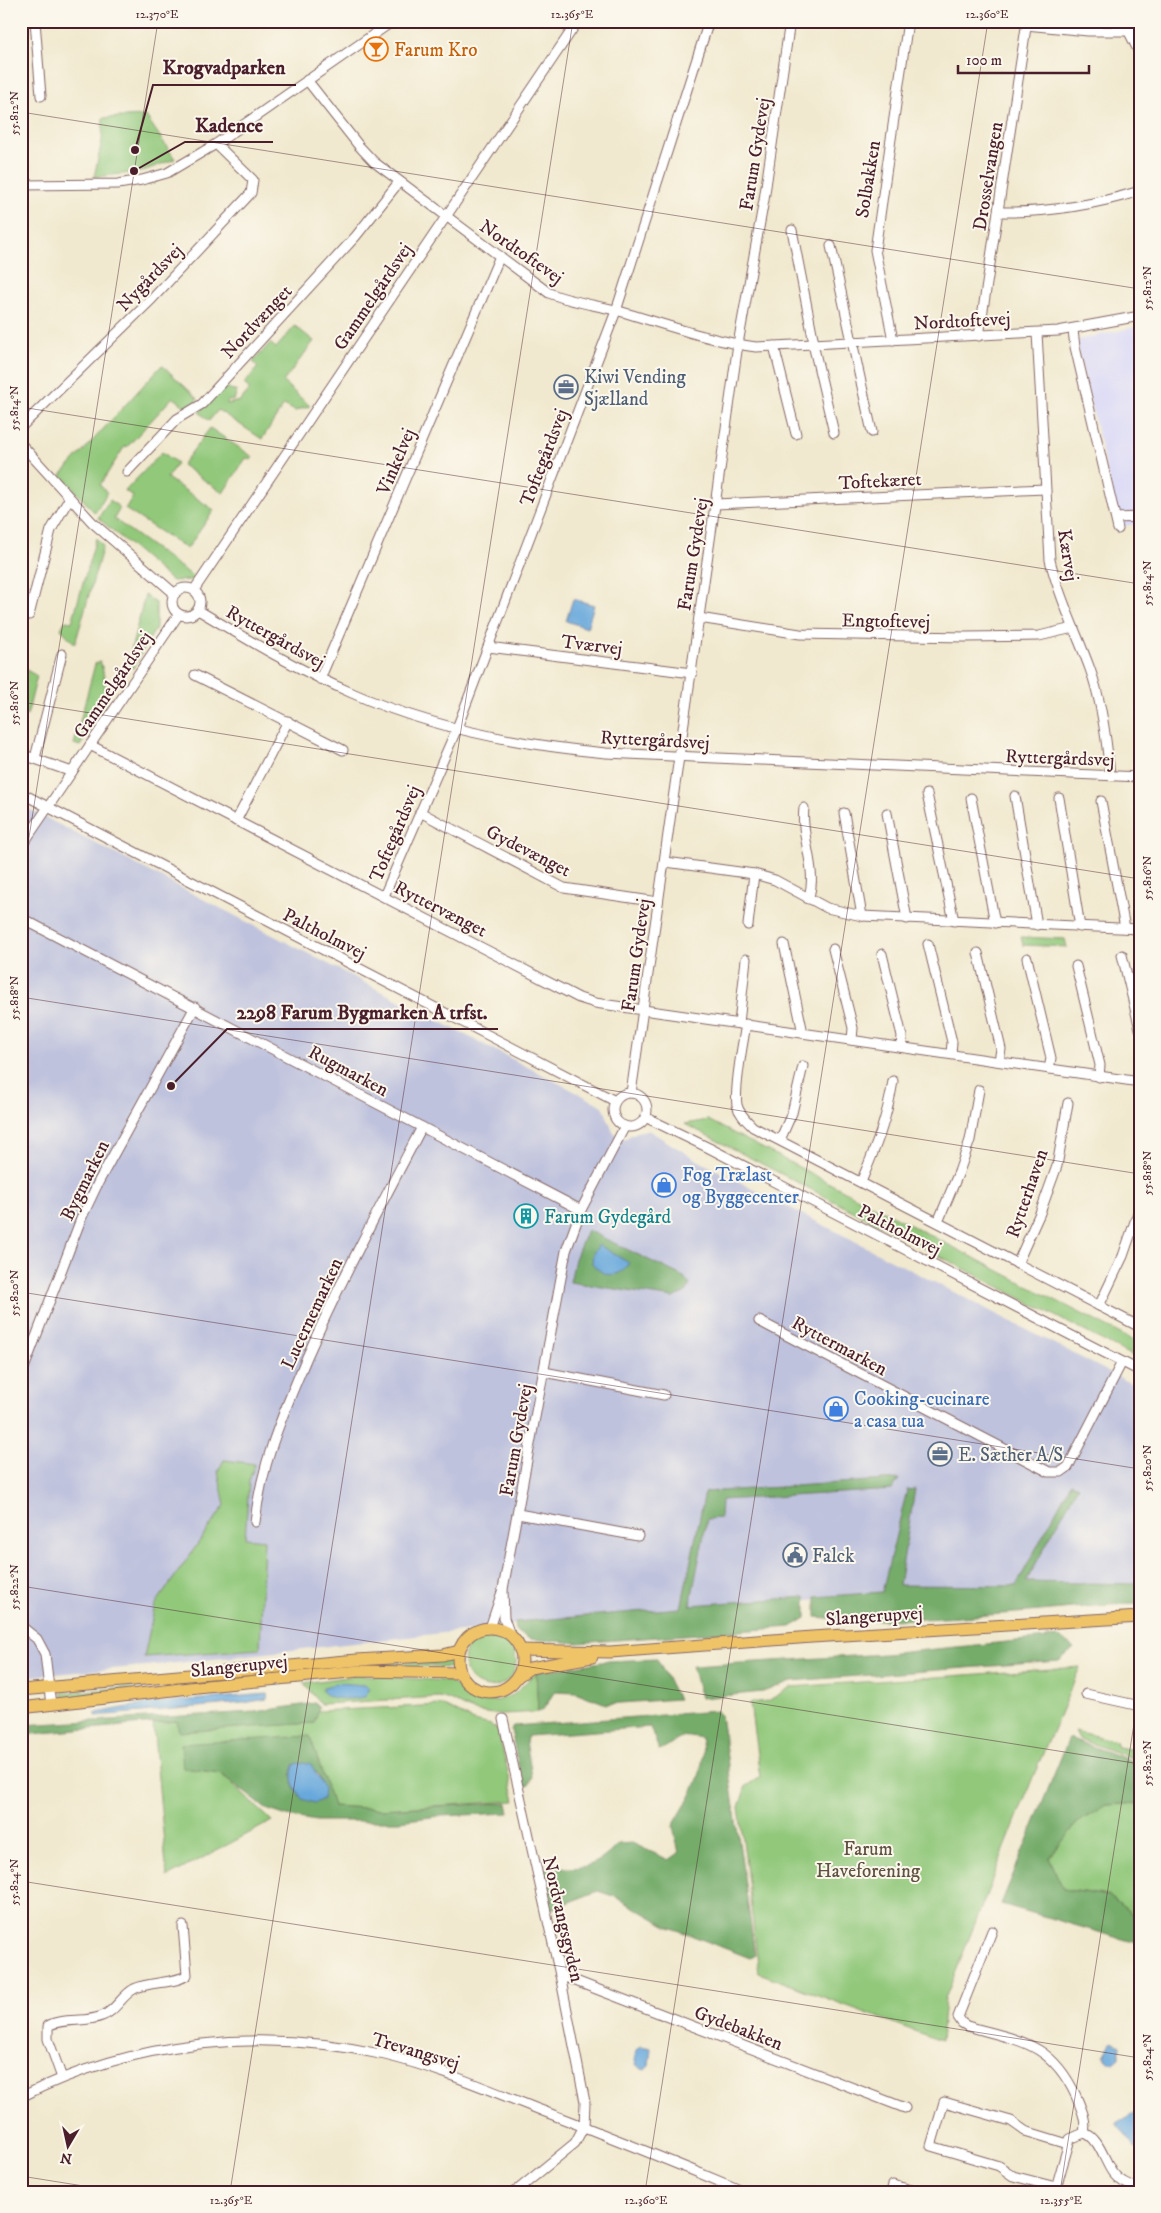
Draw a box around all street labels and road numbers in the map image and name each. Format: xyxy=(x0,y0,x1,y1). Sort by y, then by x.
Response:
street label: Farum Gydevej xyxy=(735,96,776,212)
street label: Drosselvangen xyxy=(969,120,1008,232)
street label: Solbakken xyxy=(851,139,886,220)
street label: Nordtoftevej xyxy=(475,215,567,289)
street label: Nygårdsvej xyxy=(112,239,188,317)
street label: Gammelgårdsvej xyxy=(329,239,418,355)
street label: Nordvænget xyxy=(217,280,297,364)
street label: Nordtoftevej xyxy=(913,307,1011,336)
street label: Toftegårdsvej xyxy=(515,406,573,509)
street label: Vinkelvej xyxy=(372,425,421,499)
street label: Toftekæret xyxy=(838,468,922,495)
street label: Farum Gydevej xyxy=(673,496,714,612)
street label: Kærvej xyxy=(1052,528,1083,583)
street label: Ryttergårdsvej xyxy=(222,601,329,674)
street label: Engtoftevej xyxy=(841,609,930,634)
street label: Gammelgårdsvej xyxy=(69,627,158,743)
street label: Tværvej xyxy=(560,630,624,661)
street label: Ryttergårdsvej xyxy=(600,726,710,755)
street label: Ryttergårdsvej xyxy=(1005,745,1115,772)
street label: Toftegårdsvej xyxy=(365,782,426,885)
street label: Gydevænget xyxy=(482,820,575,882)
street label: Ryttervænget xyxy=(390,876,491,943)
street label: Farum Gydevej xyxy=(617,897,656,1013)
street label: Paltholmvej xyxy=(279,904,370,965)
street label: Rugmarken xyxy=(304,1041,392,1102)
street label: Bygmarken xyxy=(56,1137,115,1225)
street label: Rytterhaven xyxy=(1001,1146,1053,1241)
street label: Paltholmvej xyxy=(854,1200,945,1261)
street label: Lucernemarken xyxy=(277,1254,348,1373)
street label: Ryttermarken xyxy=(788,1312,891,1381)
street label: Farum Gydevej xyxy=(495,1382,538,1498)
street label: Slangerupvej xyxy=(825,1602,923,1631)
street label: Slangerupvej xyxy=(190,1650,289,1683)
street label: Nordvangsgyden xyxy=(537,1854,588,1985)
street label: Gydebakken xyxy=(691,2001,786,2056)
street label: Trevangsvej xyxy=(369,2028,462,2075)

